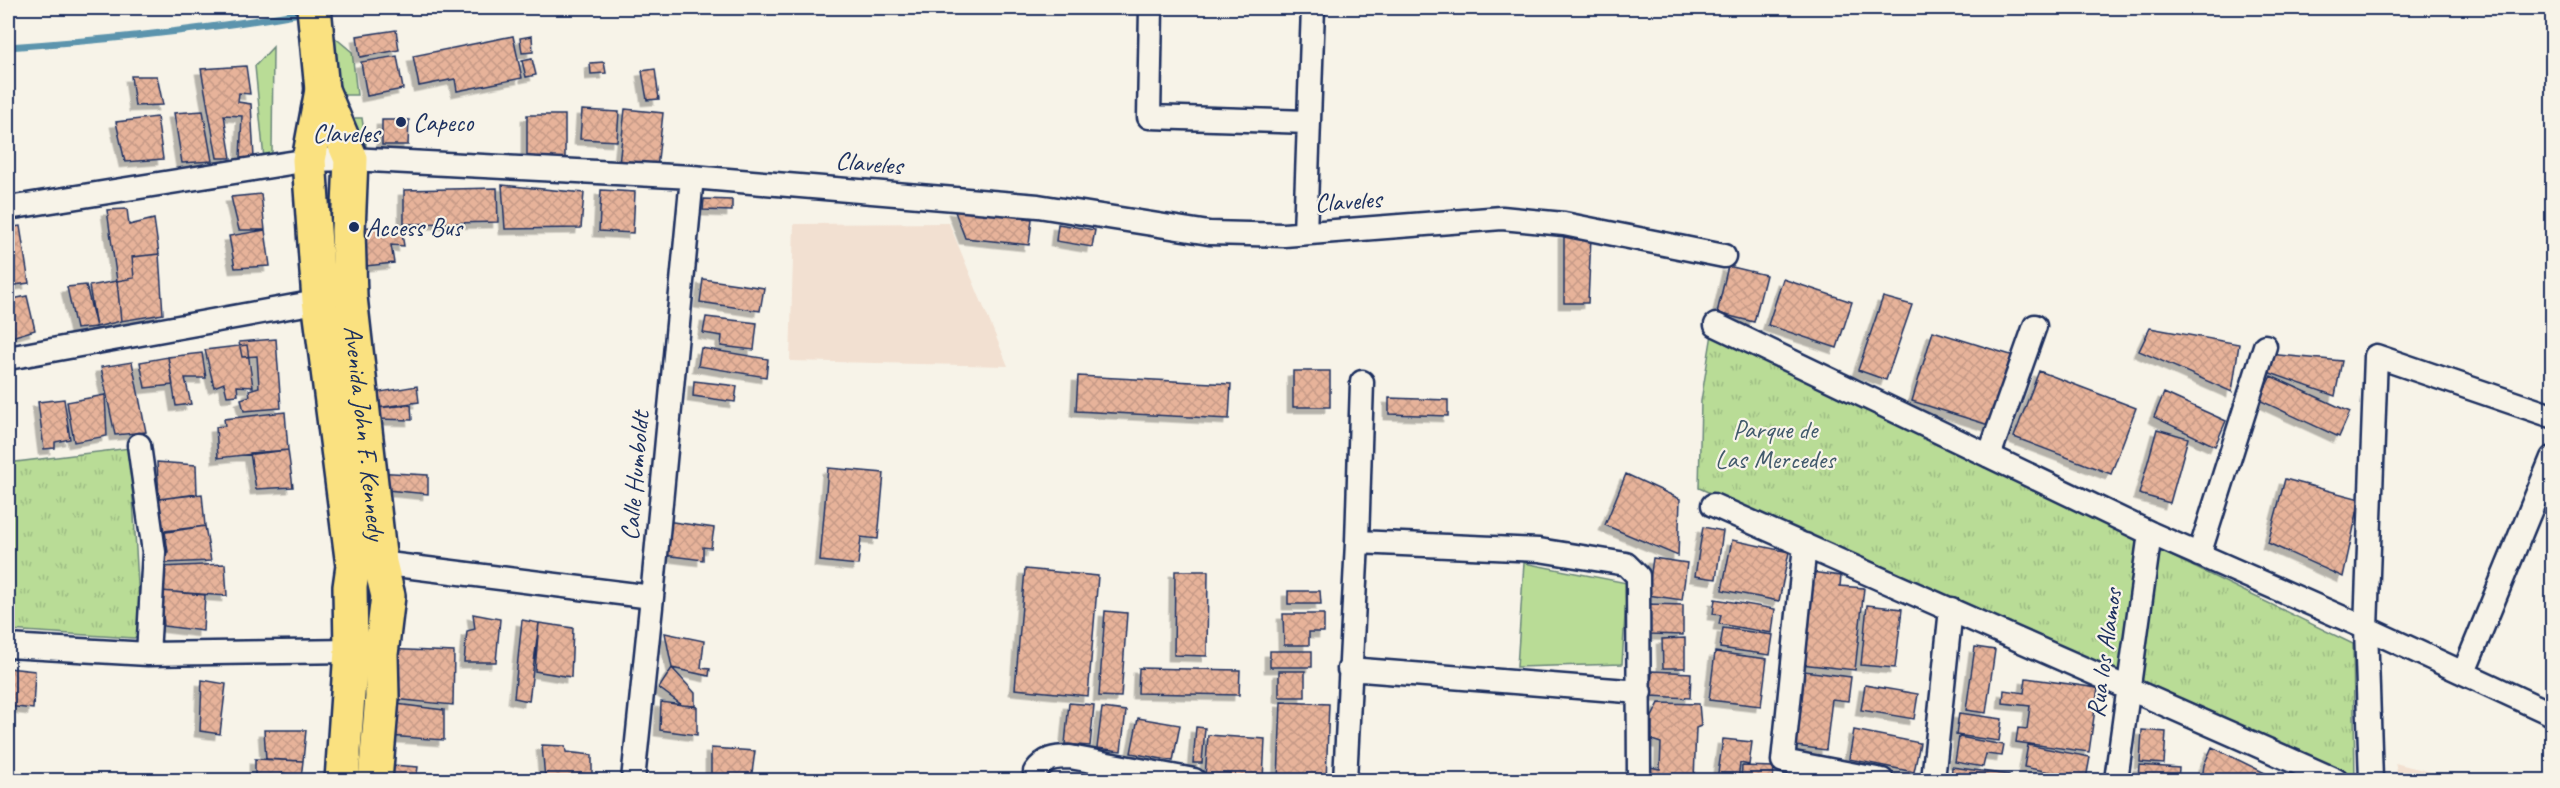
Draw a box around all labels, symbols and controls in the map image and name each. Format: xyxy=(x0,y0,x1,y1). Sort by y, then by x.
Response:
place label: Capeco xyxy=(413,106,475,139)
marker: Capeco xyxy=(394,115,408,129)
street label: Claveles xyxy=(313,117,382,150)
street label: Claveles xyxy=(834,144,906,183)
street label: Claveles xyxy=(1313,182,1385,220)
place label: Access Bus xyxy=(366,211,464,244)
marker: Access Bus xyxy=(347,220,361,234)
street label: Avenida John F. Kennedy xyxy=(337,324,394,544)
street label: Calle Humboldt xyxy=(613,408,657,542)
park label: Parque de Las Mercedes xyxy=(1715,413,1837,476)
street label: Rua los Alamos xyxy=(2079,584,2130,720)

